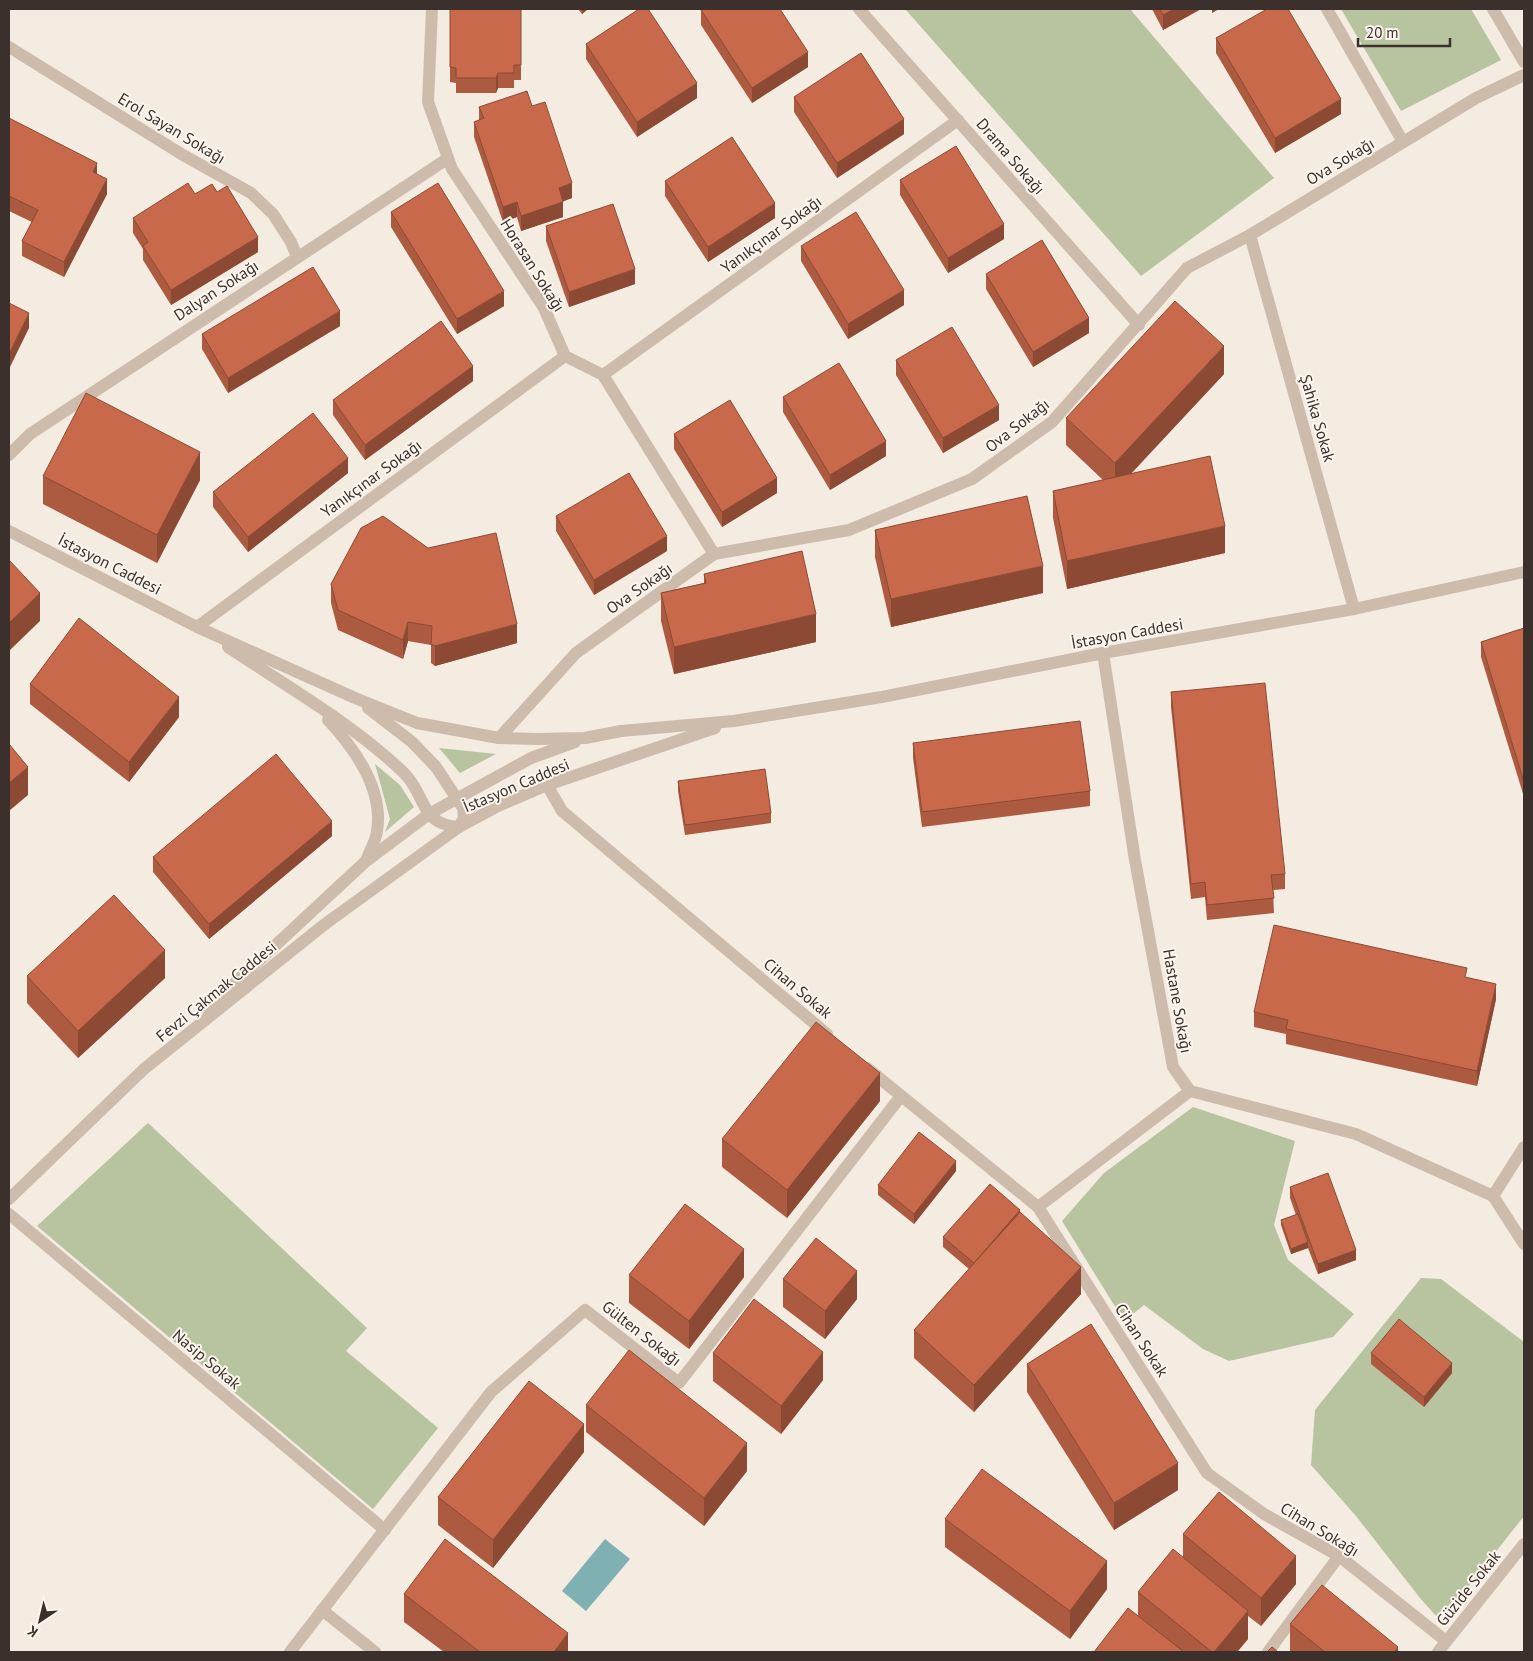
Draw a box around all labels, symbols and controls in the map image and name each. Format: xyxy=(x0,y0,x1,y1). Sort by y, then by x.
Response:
scale bar xyxy=(1358,15,1450,47)
text: 20 m xyxy=(1366,23,1399,42)
street label: Erol Sayan Sokağı xyxy=(115,88,229,168)
street label: Drama Sokağı xyxy=(972,114,1050,198)
street label: Ova Sokağı xyxy=(1302,133,1378,189)
street label: Yanıkçınar Sokağı xyxy=(717,191,825,277)
street label: Horasan Sokağı xyxy=(496,215,570,315)
street label: Dalyan Sokağı xyxy=(170,255,262,325)
street label: Şahika Sokak xyxy=(1296,372,1340,464)
street label: Ova Sokağı xyxy=(981,394,1053,456)
street label: Yanıkçınar Sokağı xyxy=(317,435,425,521)
street label: İstasyon Caddesi xyxy=(55,529,165,599)
street label: Ova Sokağı xyxy=(602,558,676,618)
street label: İstasyon Caddesi xyxy=(1069,613,1185,653)
street label: İstasyon Caddesi xyxy=(460,754,572,816)
street label: Fevzi Çakmak Caddesi xyxy=(152,936,280,1046)
street label: Hastane Sokağı xyxy=(1159,947,1197,1055)
street label: Cihan Sokak xyxy=(760,954,837,1023)
street label: Gülten Sokağı xyxy=(598,1296,686,1370)
street label: Cihan Sokak xyxy=(1111,1300,1173,1381)
street label: Nasip Sokak xyxy=(169,1325,245,1394)
street label: Cihan Sokağı xyxy=(1277,1498,1363,1560)
street label: Güzide Sokak xyxy=(1432,1546,1505,1630)
north arrow xyxy=(15,1596,65,1646)
text: K xyxy=(24,1622,41,1642)

